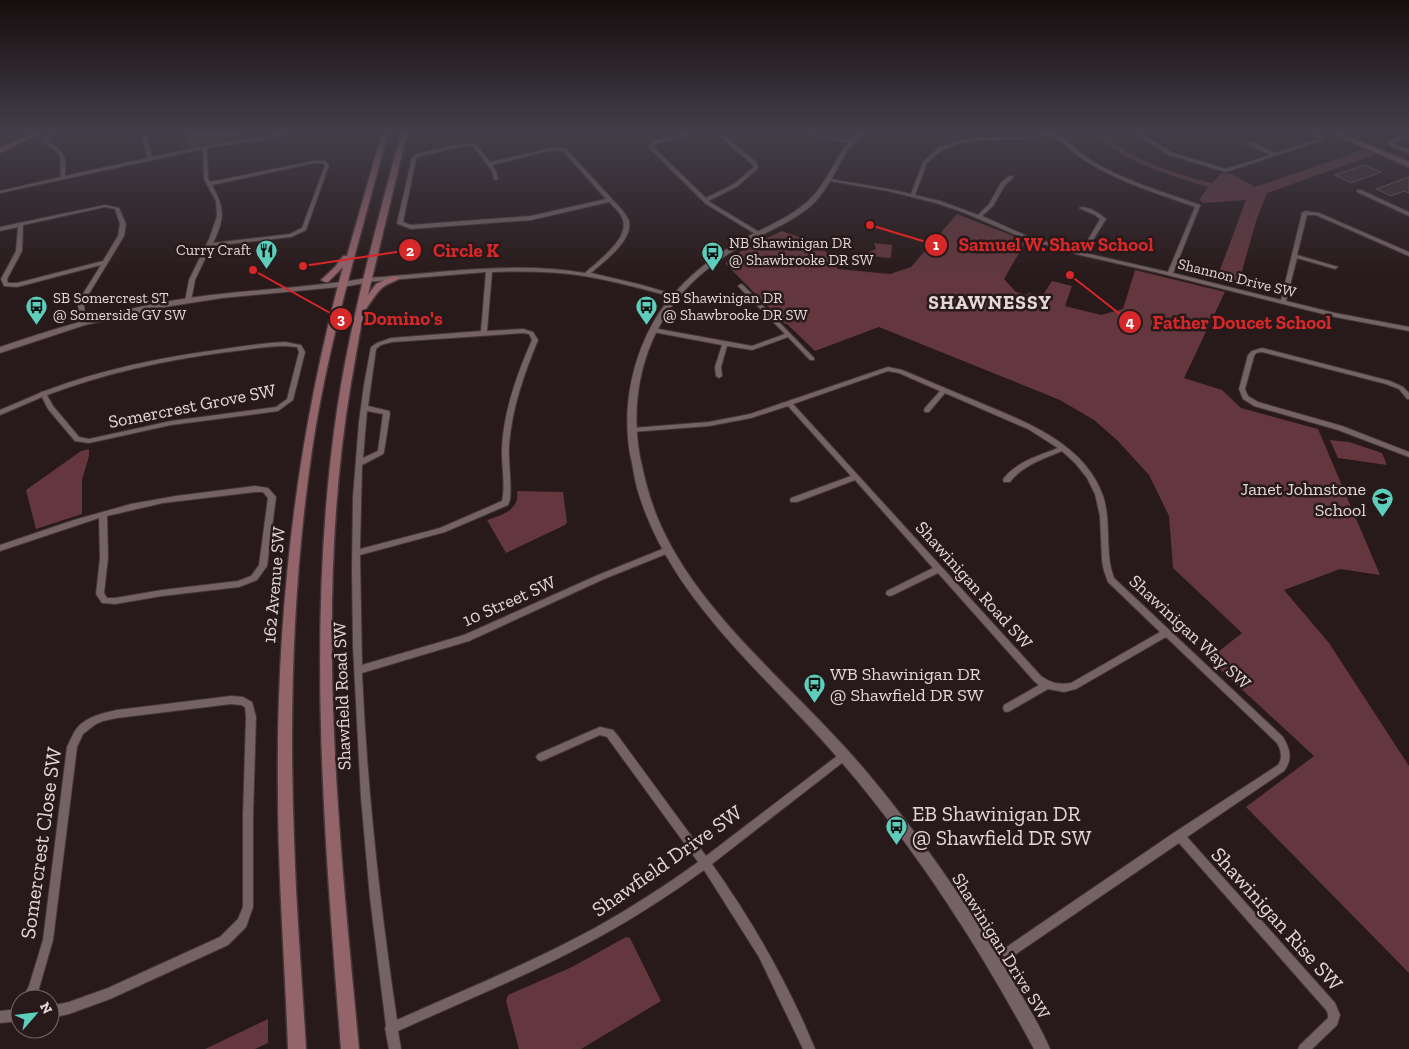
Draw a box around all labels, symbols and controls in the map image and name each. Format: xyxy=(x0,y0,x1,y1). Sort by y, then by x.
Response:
callout: Samuel W. Shaw School xyxy=(923,228,1164,262)
callout: Circle K xyxy=(398,233,509,267)
text: Samuel W. Shaw School xyxy=(958,233,1154,256)
place label: NB Shawinigan DR @ Shawbrooke DR SW xyxy=(729,234,874,269)
text: 1 xyxy=(933,236,939,254)
restaurant icon: Curry Craft xyxy=(255,238,279,269)
text: Circle K xyxy=(433,239,499,262)
bus stop icon: NB Shawinigan DR @ Shawbrooke DR SW xyxy=(701,240,725,271)
place label: Curry Craft xyxy=(176,241,251,259)
text: 2 xyxy=(406,242,414,260)
street label: Shannon Drive SW xyxy=(1176,255,1298,301)
place label: SB Somercrest ST @ Somerside GV SW xyxy=(53,289,186,324)
place label: SB Shawinigan DR @ Shawbrooke DR SW xyxy=(663,289,808,324)
district label: SHAWNESSY xyxy=(928,291,1052,314)
bus stop icon: SB Somercrest ST @ Somerside GV SW xyxy=(25,295,49,326)
bus stop icon: SB Shawinigan DR @ Shawbrooke DR SW xyxy=(635,295,659,326)
callout: Domino's xyxy=(328,302,452,336)
callout: Father Doucet School xyxy=(1117,305,1341,339)
text: Domino's xyxy=(363,307,443,330)
text: 3 xyxy=(337,310,345,328)
text: Father Doucet School xyxy=(1153,311,1332,334)
text: 4 xyxy=(1126,313,1135,331)
street label: Somercrest Grove SW xyxy=(106,379,278,433)
place label: Janet Johnstone School xyxy=(1240,478,1366,521)
school or university icon: Janet Johnstone School xyxy=(1370,487,1394,518)
street label: Shawinigan Road SW xyxy=(911,517,1037,654)
street label: 162 Avenue SW xyxy=(258,526,290,644)
street label: Shawinigan Way SW xyxy=(1125,570,1255,694)
street label: 10 Street SW xyxy=(459,571,559,631)
street label: Shawfield Road SW xyxy=(328,621,356,771)
place label: WB Shawinigan DR @ Shawfield DR SW xyxy=(830,663,984,706)
bus stop icon: WB Shawinigan DR @ Shawfield DR SW xyxy=(802,672,826,703)
street label: Somercrest Close SW xyxy=(15,745,66,940)
street label: Shawfield Drive SW xyxy=(587,799,747,922)
place label: EB Shawinigan DR @ Shawfield DR SW xyxy=(912,801,1092,850)
bus stop icon: EB Shawinigan DR @ Shawfield DR SW xyxy=(884,814,908,845)
street label: Shawinigan Rise SW xyxy=(1206,842,1349,996)
street label: Shawinigan Drive SW xyxy=(947,869,1055,1023)
north arrow xyxy=(10,989,60,1039)
text: N xyxy=(36,999,56,1017)

